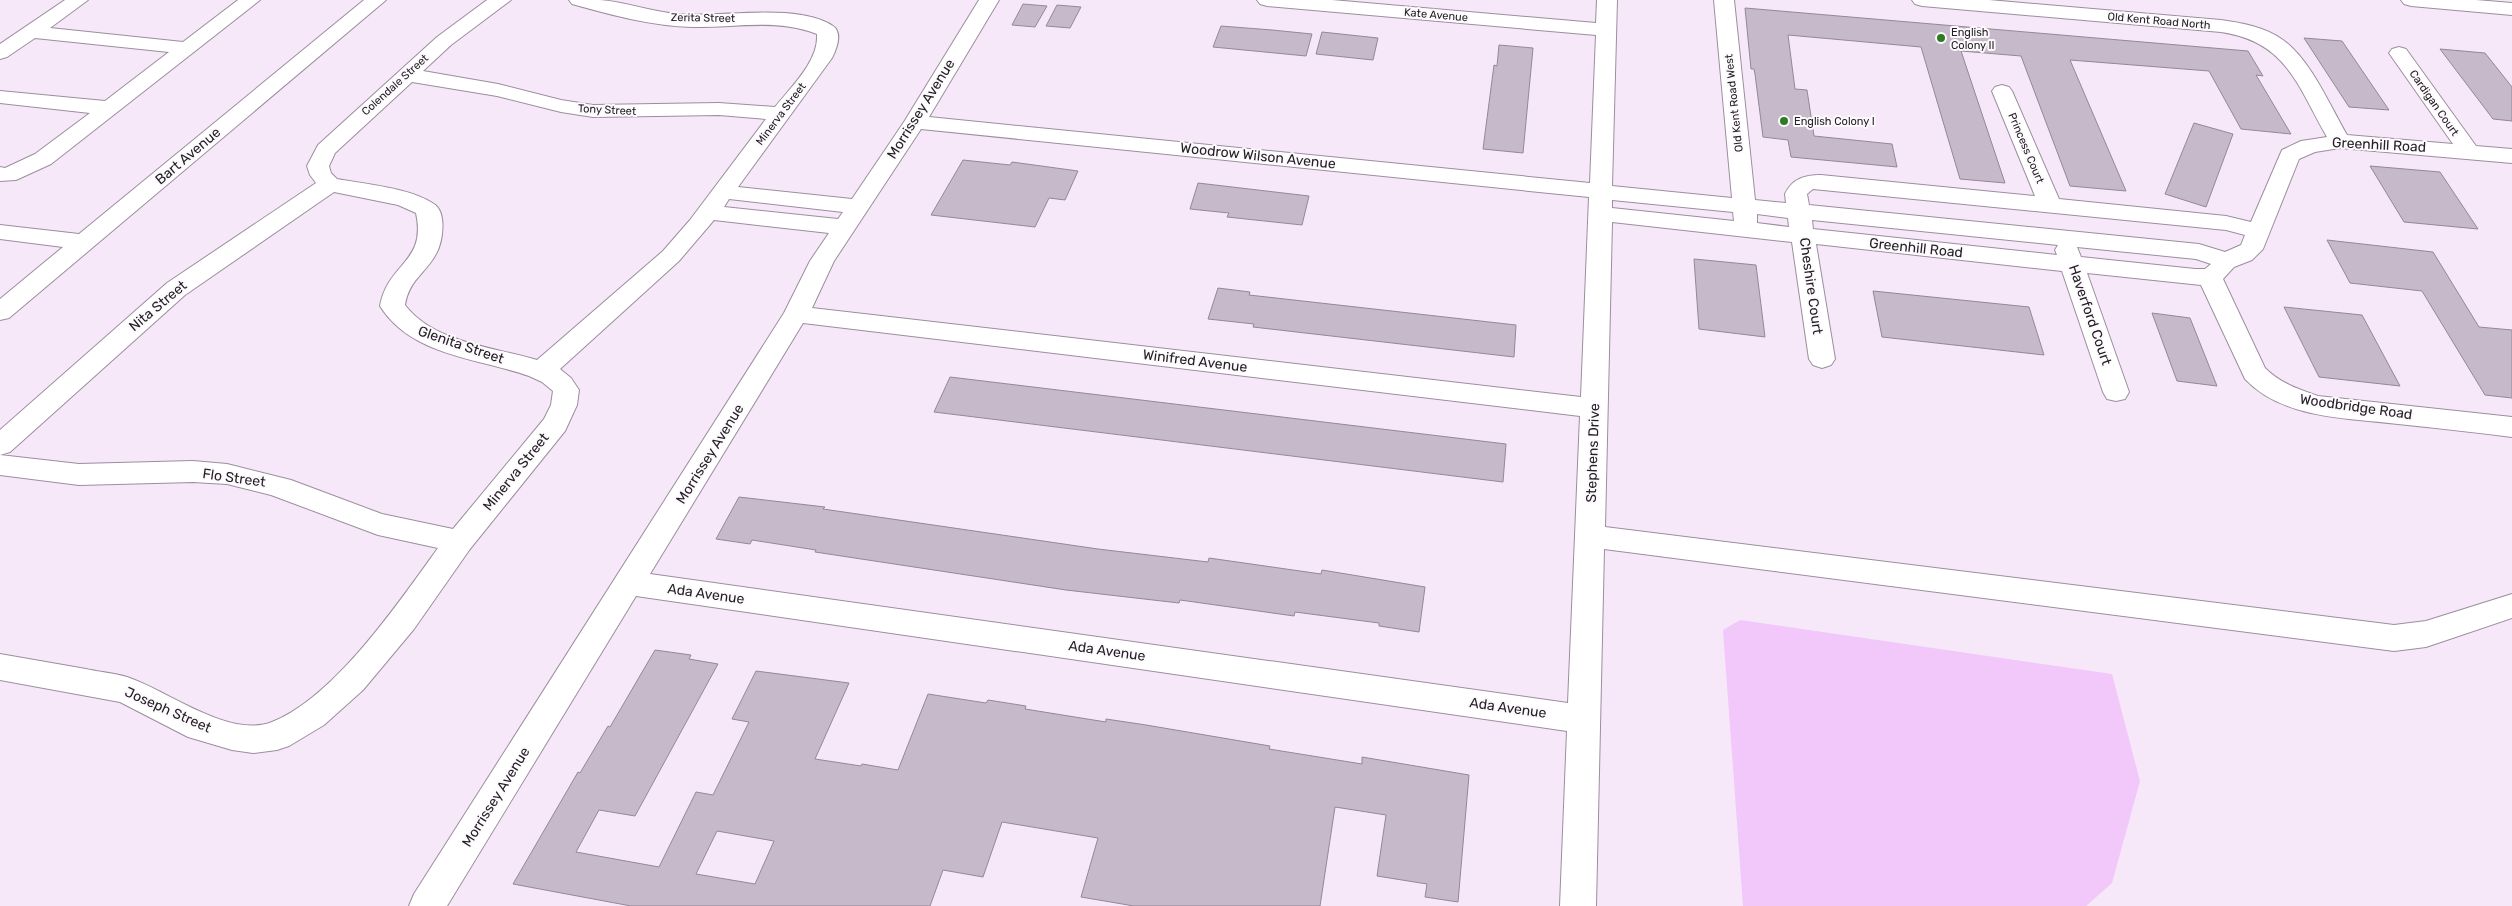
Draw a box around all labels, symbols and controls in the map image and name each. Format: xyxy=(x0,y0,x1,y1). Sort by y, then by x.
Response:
street label: Kate Avenue xyxy=(1404,6,1468,24)
street label: Old Kent Road North xyxy=(2107,10,2211,32)
street label: Zerita Street xyxy=(671,11,736,25)
place label: English Colony II xyxy=(1951,26,1995,52)
marker: English Colony II xyxy=(1935,32,1947,44)
street label: Colendale Street xyxy=(359,51,431,118)
street label: Old Kent Road West xyxy=(1722,53,1746,153)
street label: Morrissey Avenue xyxy=(883,56,959,162)
street label: Cardigan Court xyxy=(2406,68,2462,139)
street label: Minerva Street xyxy=(753,80,809,148)
street label: Tony Street xyxy=(577,102,637,118)
street label: Princess Court xyxy=(2005,111,2047,186)
marker: English Colony I xyxy=(1778,115,1790,127)
place label: English Colony I xyxy=(1794,115,1875,128)
street label: Bart Avenue xyxy=(152,124,224,188)
street label: Greenhill Road xyxy=(2332,134,2426,156)
street label: Woodrow Wilson Avenue xyxy=(1179,139,1337,173)
street label: Greenhill Road xyxy=(1868,235,1964,261)
street label: Cheshire Court xyxy=(1796,236,1826,336)
street label: Haverford Court xyxy=(2065,263,2115,368)
street label: Nita Street xyxy=(126,277,191,335)
street label: Glenita Street xyxy=(416,322,507,368)
street label: Winifred Avenue xyxy=(1142,346,1248,376)
street label: Woodbridge Road xyxy=(2299,391,2413,423)
street label: Morrissey Avenue xyxy=(672,401,748,507)
street label: Stephens Drive xyxy=(1583,403,1603,503)
street label: Minerva Street xyxy=(479,429,553,514)
street label: Flo Street xyxy=(201,465,267,491)
street label: Ada Avenue xyxy=(666,580,746,608)
street label: Ada Avenue xyxy=(1067,637,1147,665)
street label: Joseph Street xyxy=(122,683,214,737)
street label: Ada Avenue xyxy=(1468,694,1548,722)
street label: Morrissey Avenue xyxy=(458,744,534,850)

